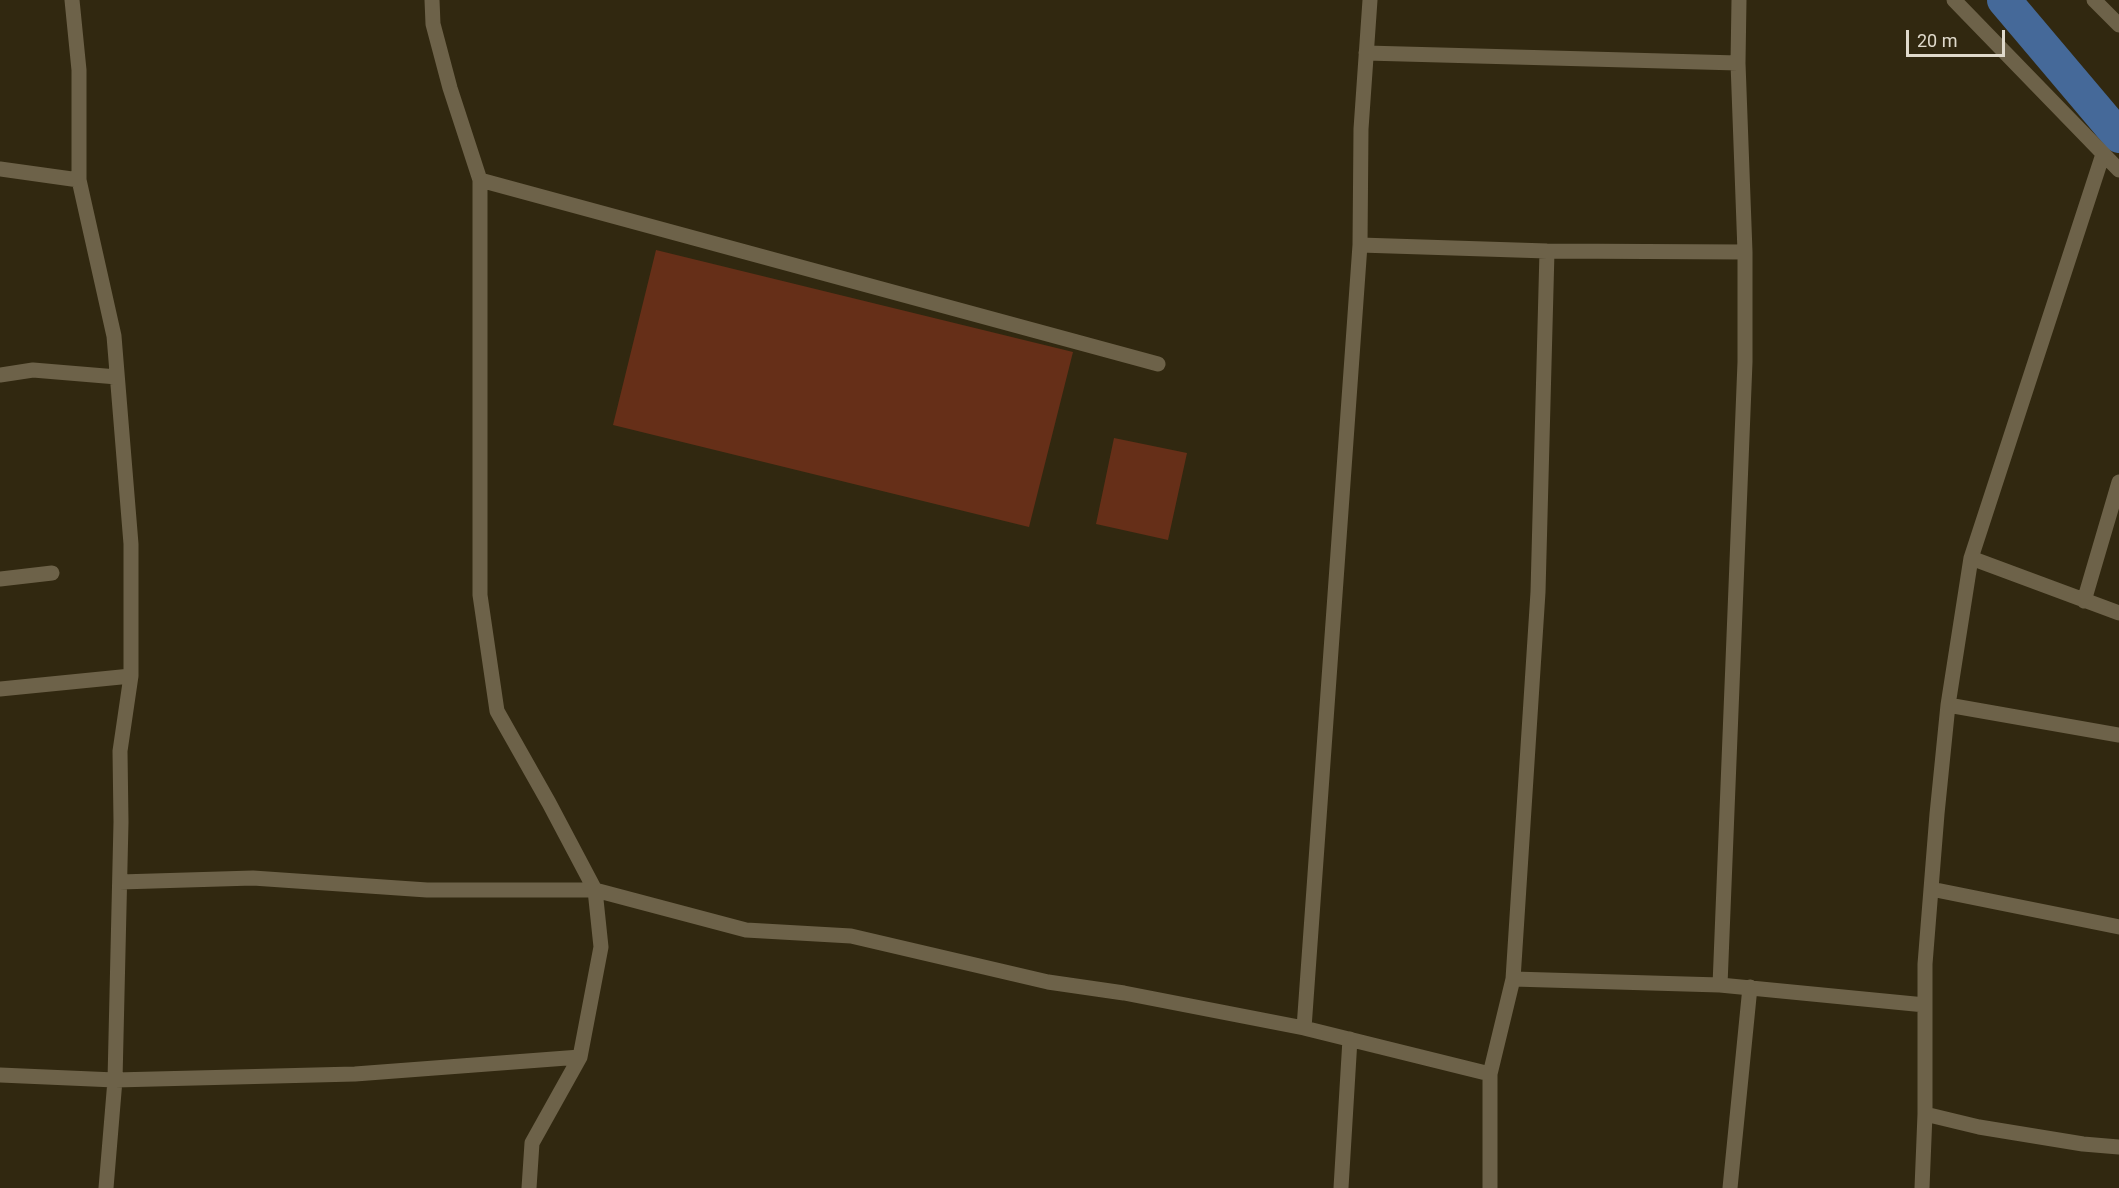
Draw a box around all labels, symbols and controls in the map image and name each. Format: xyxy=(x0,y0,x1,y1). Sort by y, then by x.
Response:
scale bar xyxy=(1909,18,2008,56)
text: 20 m xyxy=(1917,30,1957,51)

